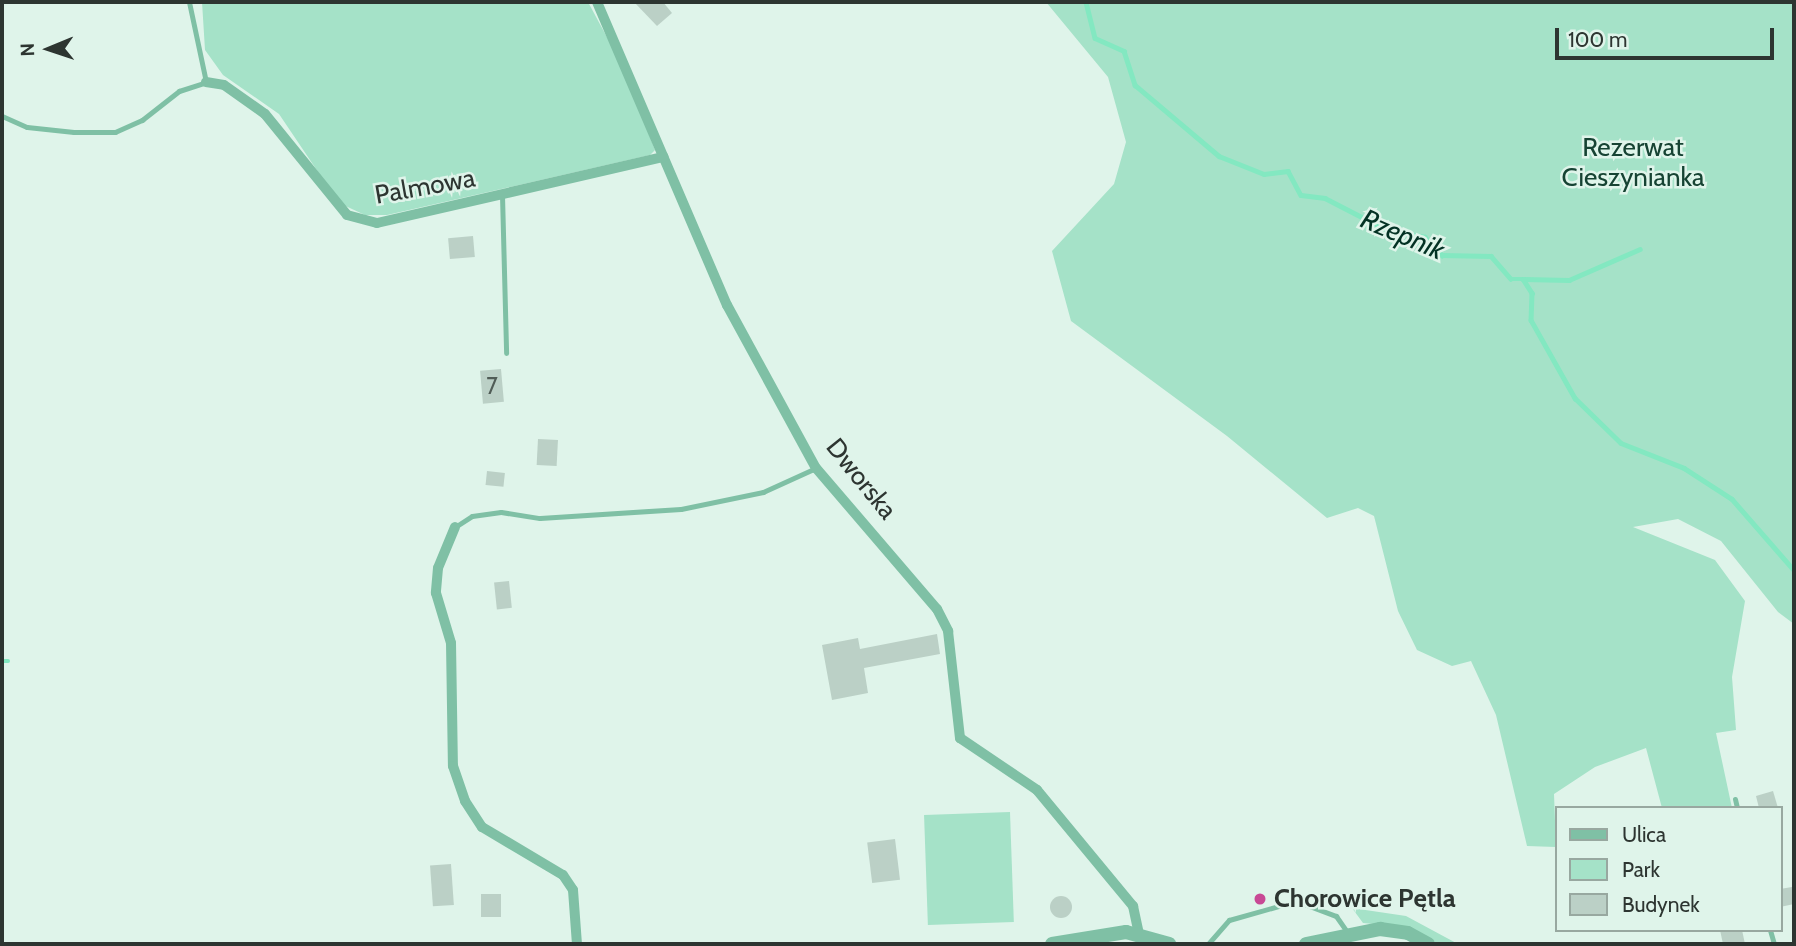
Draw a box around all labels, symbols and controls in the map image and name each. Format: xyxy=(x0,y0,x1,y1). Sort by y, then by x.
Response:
north arrow xyxy=(14,14,84,84)
scale bar xyxy=(1558,14,1777,58)
text: 100 m xyxy=(1568,27,1627,52)
text: N xyxy=(16,43,39,57)
park label: Rezerwat Cieszynianka xyxy=(1562,132,1704,194)
street label: Palmowa xyxy=(372,163,478,211)
water label: Rzepnik xyxy=(1356,201,1450,267)
house number: 7 xyxy=(486,372,498,400)
street label: Dworska xyxy=(819,432,903,526)
legend xyxy=(1554,806,1782,932)
text: Ulica xyxy=(1622,822,1666,847)
text: Park xyxy=(1622,857,1660,882)
place label: Chorowice Pętla xyxy=(1274,883,1456,915)
marker: Chorowice Pętla xyxy=(1252,891,1268,907)
text: Budynek xyxy=(1622,892,1700,917)

